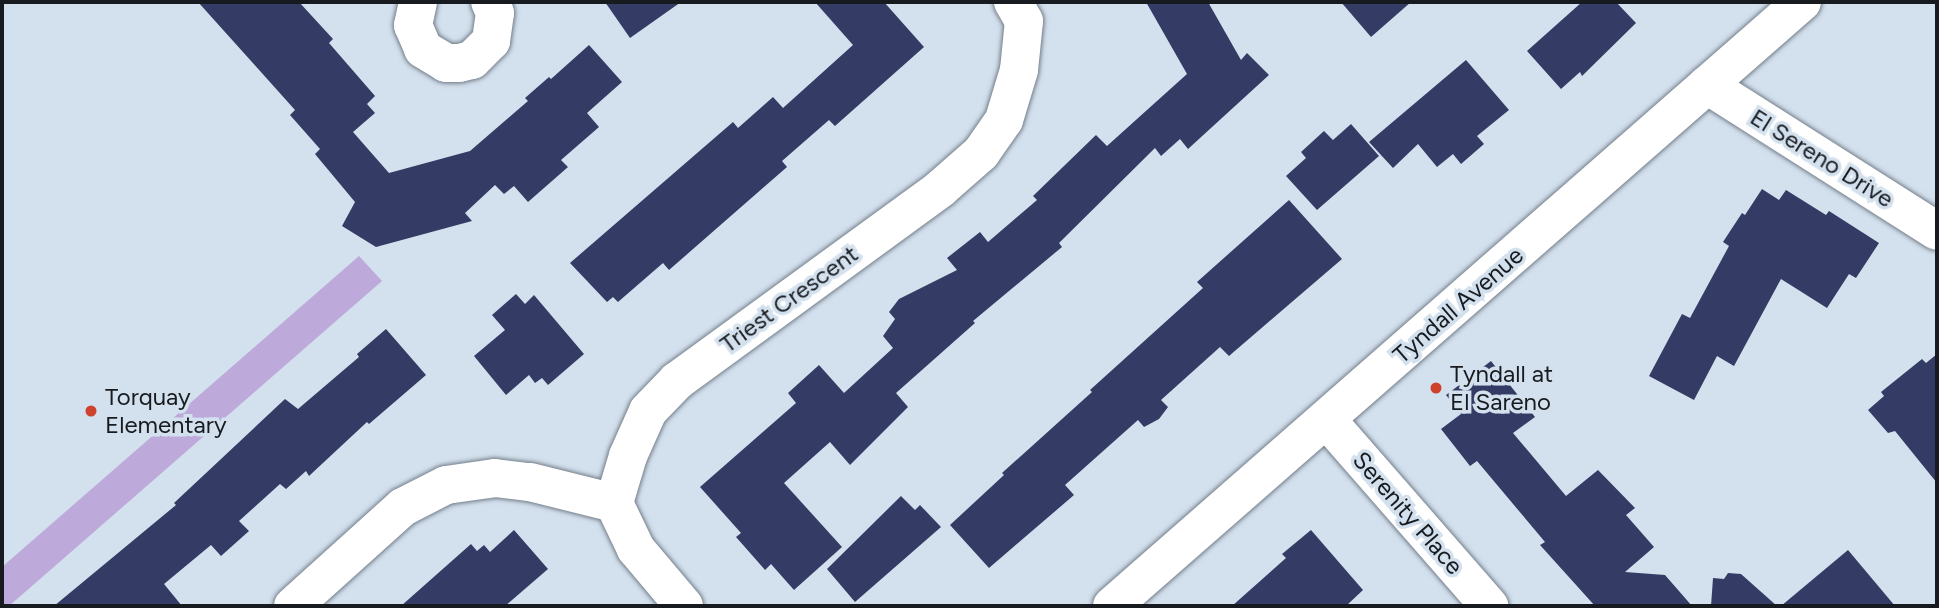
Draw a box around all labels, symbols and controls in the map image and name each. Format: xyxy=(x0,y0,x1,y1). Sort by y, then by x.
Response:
street label: El Sereno Drive xyxy=(1745,103,1899,213)
street label: Triest Crescent xyxy=(714,239,864,359)
street label: Tyndall Avenue xyxy=(1387,241,1529,369)
place label: Tyndall at El Sareno xyxy=(1450,360,1553,416)
marker: Tyndall at El Sareno xyxy=(1428,380,1444,396)
place label: Torquay Elementary xyxy=(105,383,226,439)
marker: Torquay Elementary xyxy=(83,403,99,419)
street label: Serenity Place xyxy=(1347,446,1469,580)

